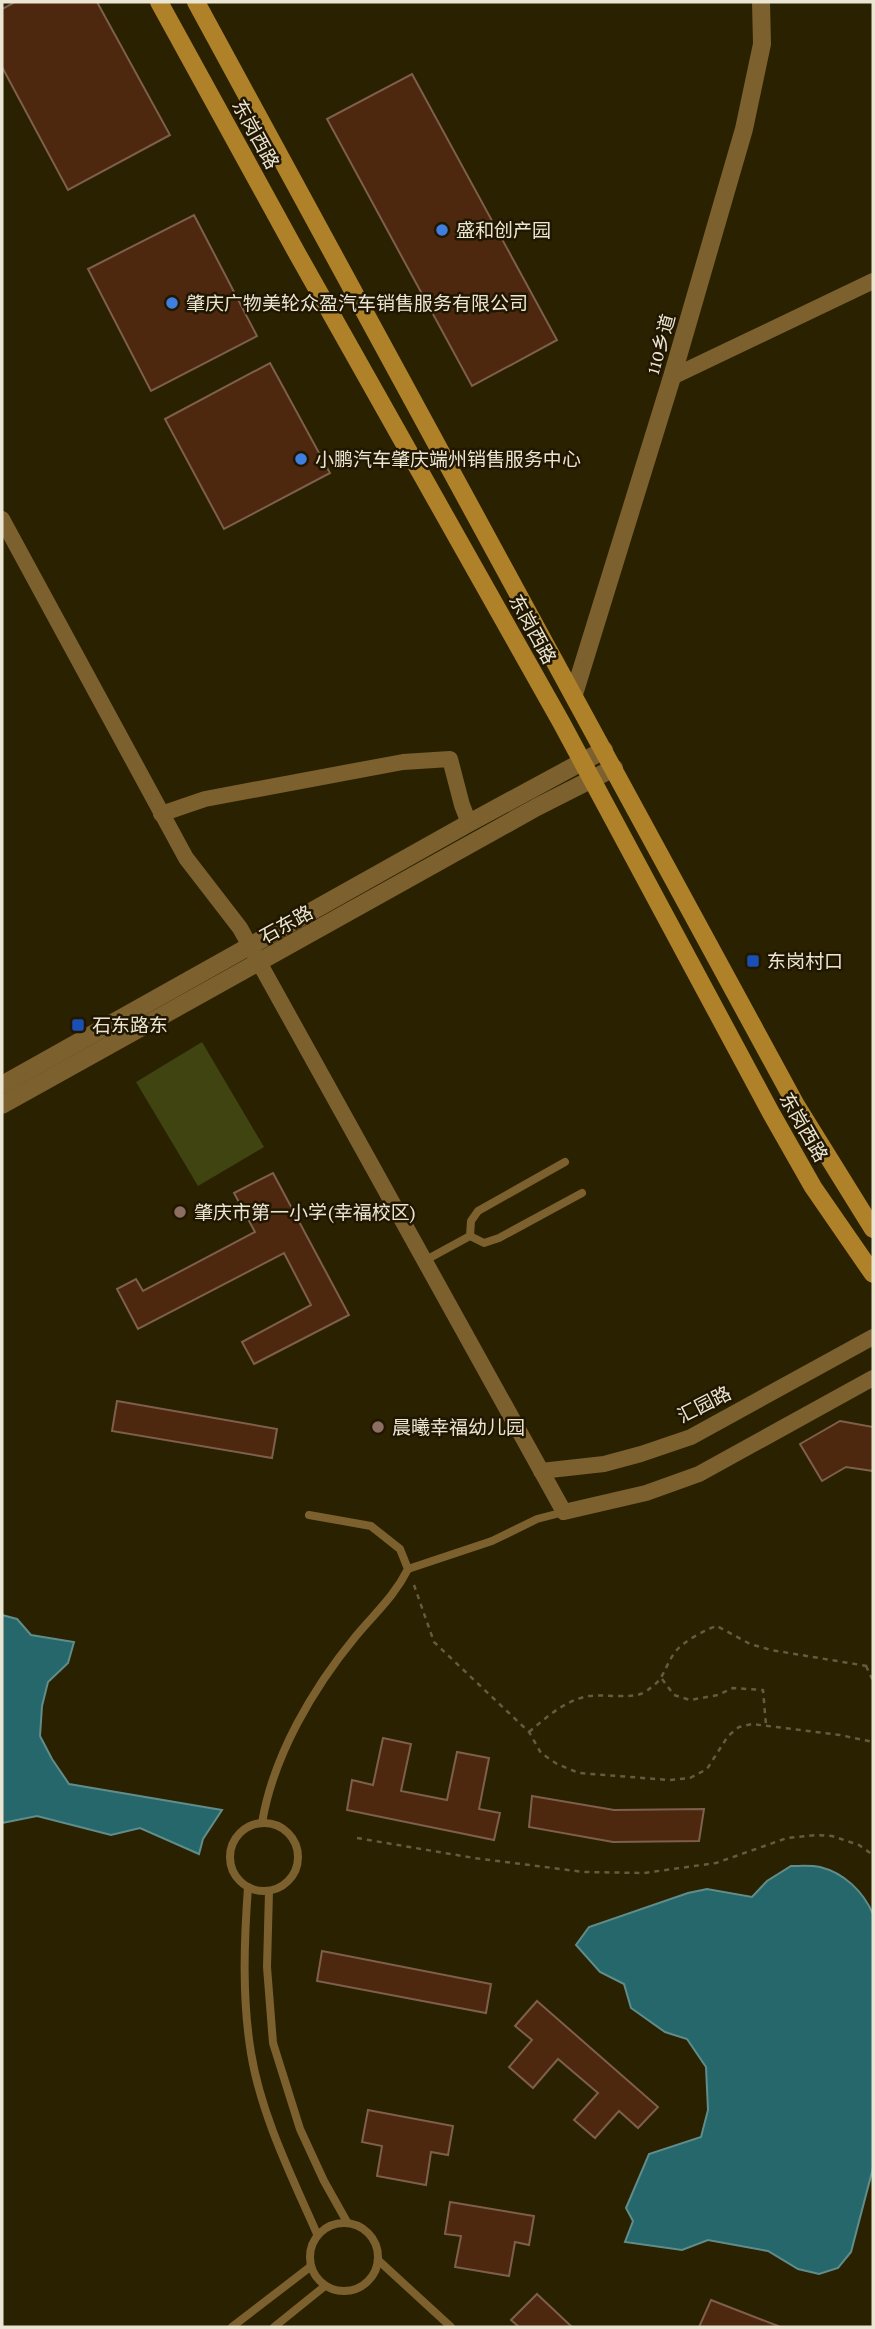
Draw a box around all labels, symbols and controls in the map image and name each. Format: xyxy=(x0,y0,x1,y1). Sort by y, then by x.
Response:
street label: 东岗西路 xyxy=(228,96,283,173)
place label: 盛和创产园 xyxy=(456,220,551,241)
marker: 盛和创产园 xyxy=(434,222,450,238)
place label: 肇庆广物美轮众盈汽车销售服务有限公司 xyxy=(186,293,528,314)
marker: 肇庆广物美轮众盈汽车销售服务有限公司 xyxy=(164,295,180,311)
street label: 110乡道 xyxy=(642,312,679,377)
place label: 小鹏汽车肇庆端州销售服务中心 xyxy=(315,449,581,470)
marker: 小鹏汽车肇庆端州销售服务中心 xyxy=(293,451,309,467)
street label: 东岗西路 xyxy=(505,591,560,668)
street label: 石东路 xyxy=(256,901,316,947)
place label: 东岗村口 xyxy=(767,951,843,972)
marker: 东岗村口 xyxy=(745,953,761,969)
place label: 石东路东 xyxy=(92,1015,168,1036)
marker: 石东路东 xyxy=(70,1017,86,1033)
street label: 东岗西路 xyxy=(775,1089,832,1165)
place label: 肇庆市第一小学(幸福校区) xyxy=(194,1202,416,1224)
marker: 肇庆市第一小学(幸福校区) xyxy=(172,1204,188,1220)
street label: 汇园路 xyxy=(674,1382,734,1427)
place label: 晨曦幸福幼儿园 xyxy=(392,1417,525,1438)
marker: 晨曦幸福幼儿园 xyxy=(370,1419,386,1435)

